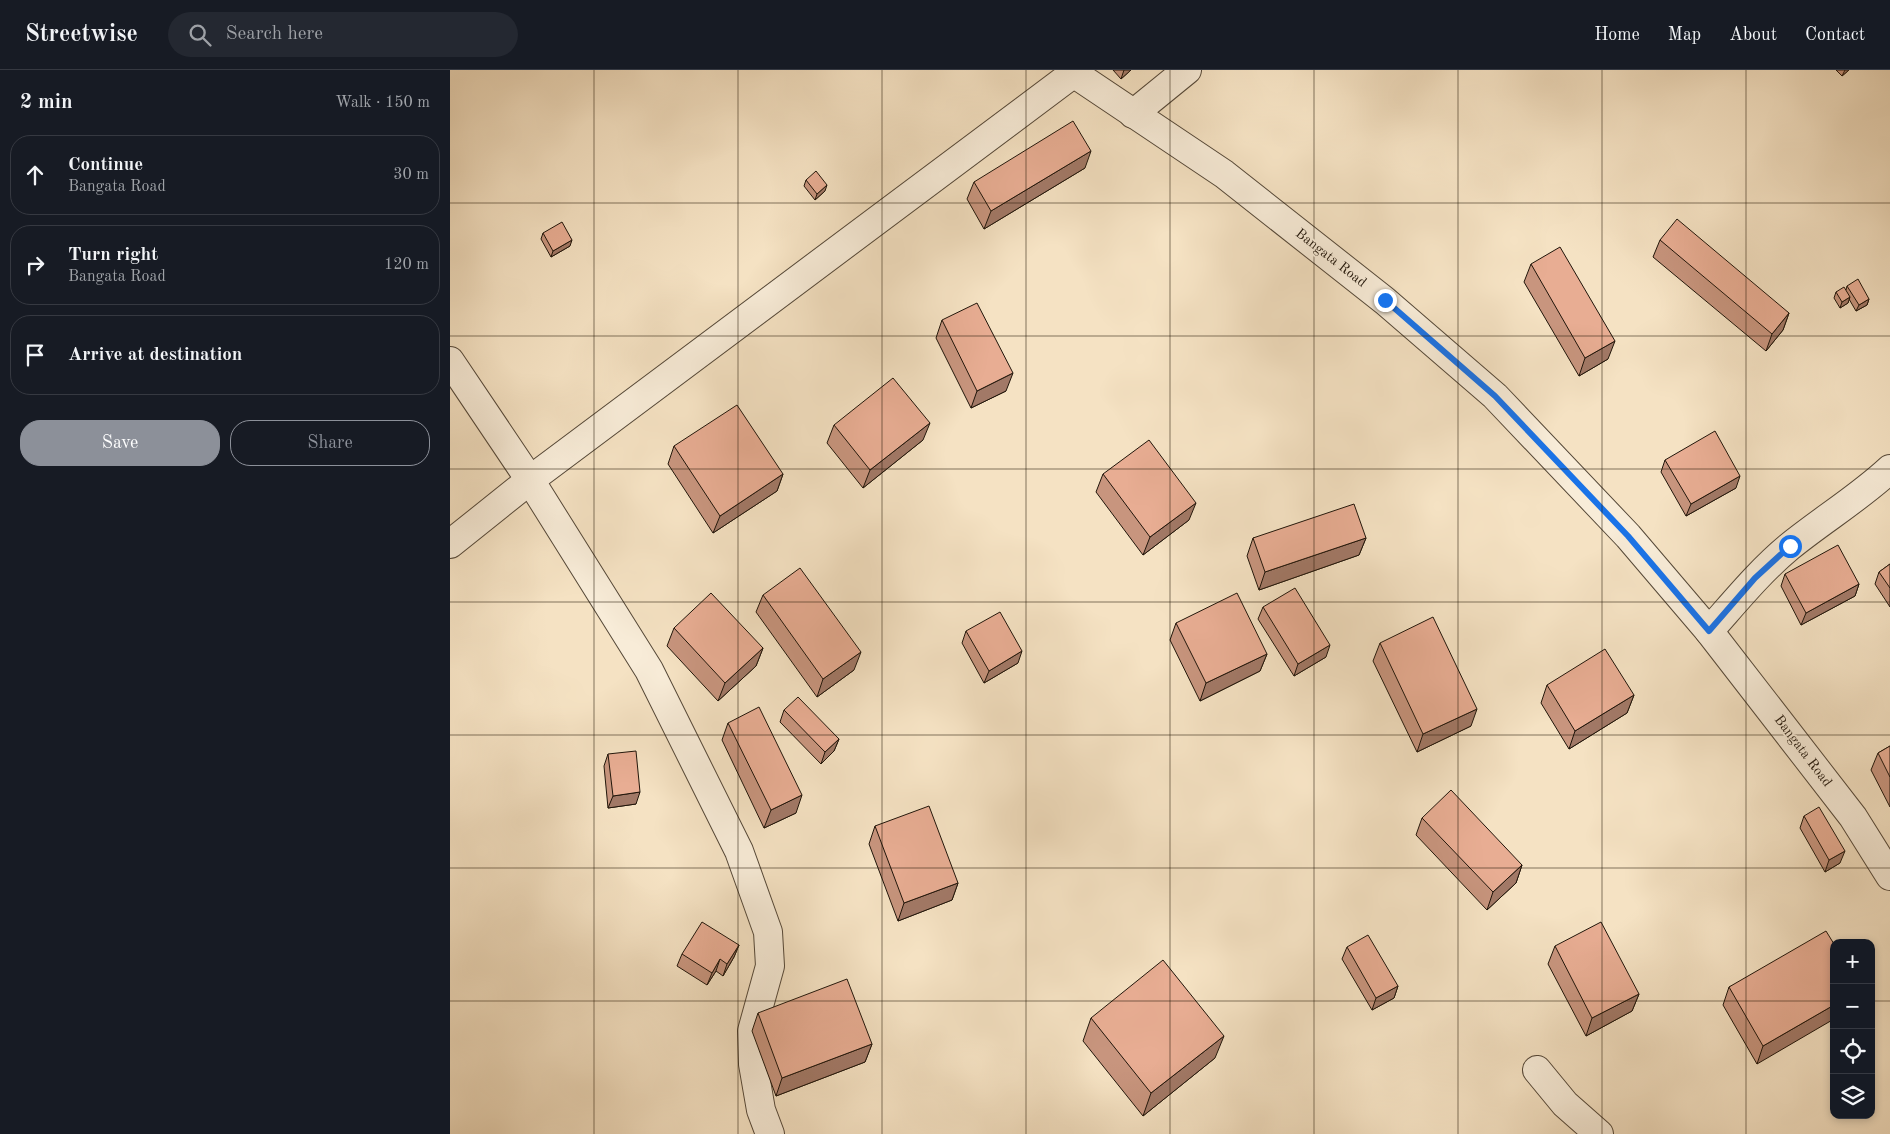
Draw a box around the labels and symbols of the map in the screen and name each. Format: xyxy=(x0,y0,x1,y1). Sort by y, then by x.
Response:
street label: Bangata Road xyxy=(1293,226,1369,290)
route end xyxy=(1374,289,1397,312)
route start xyxy=(1779,535,1802,558)
street label: Bangata Road xyxy=(1772,713,1834,789)

